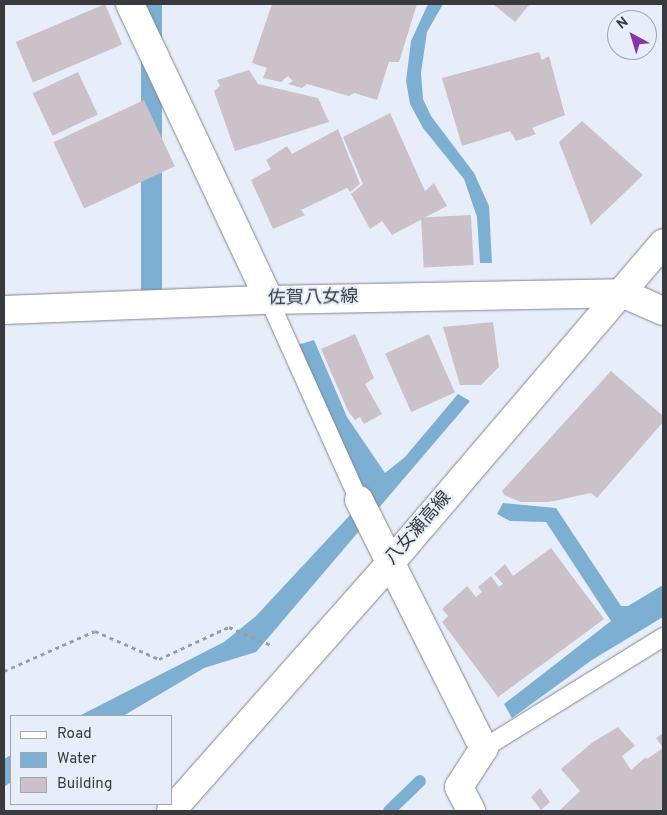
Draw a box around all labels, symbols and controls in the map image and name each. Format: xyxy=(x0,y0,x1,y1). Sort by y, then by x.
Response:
north arrow xyxy=(607,10,657,60)
text: N xyxy=(614,14,632,34)
street label: 佐賀八女線 xyxy=(268,287,358,311)
street label: 八女瀬高線 xyxy=(381,488,457,570)
legend xyxy=(10,715,172,805)
text: Road xyxy=(57,725,92,744)
text: Water xyxy=(57,750,96,769)
text: Building xyxy=(57,775,112,794)

